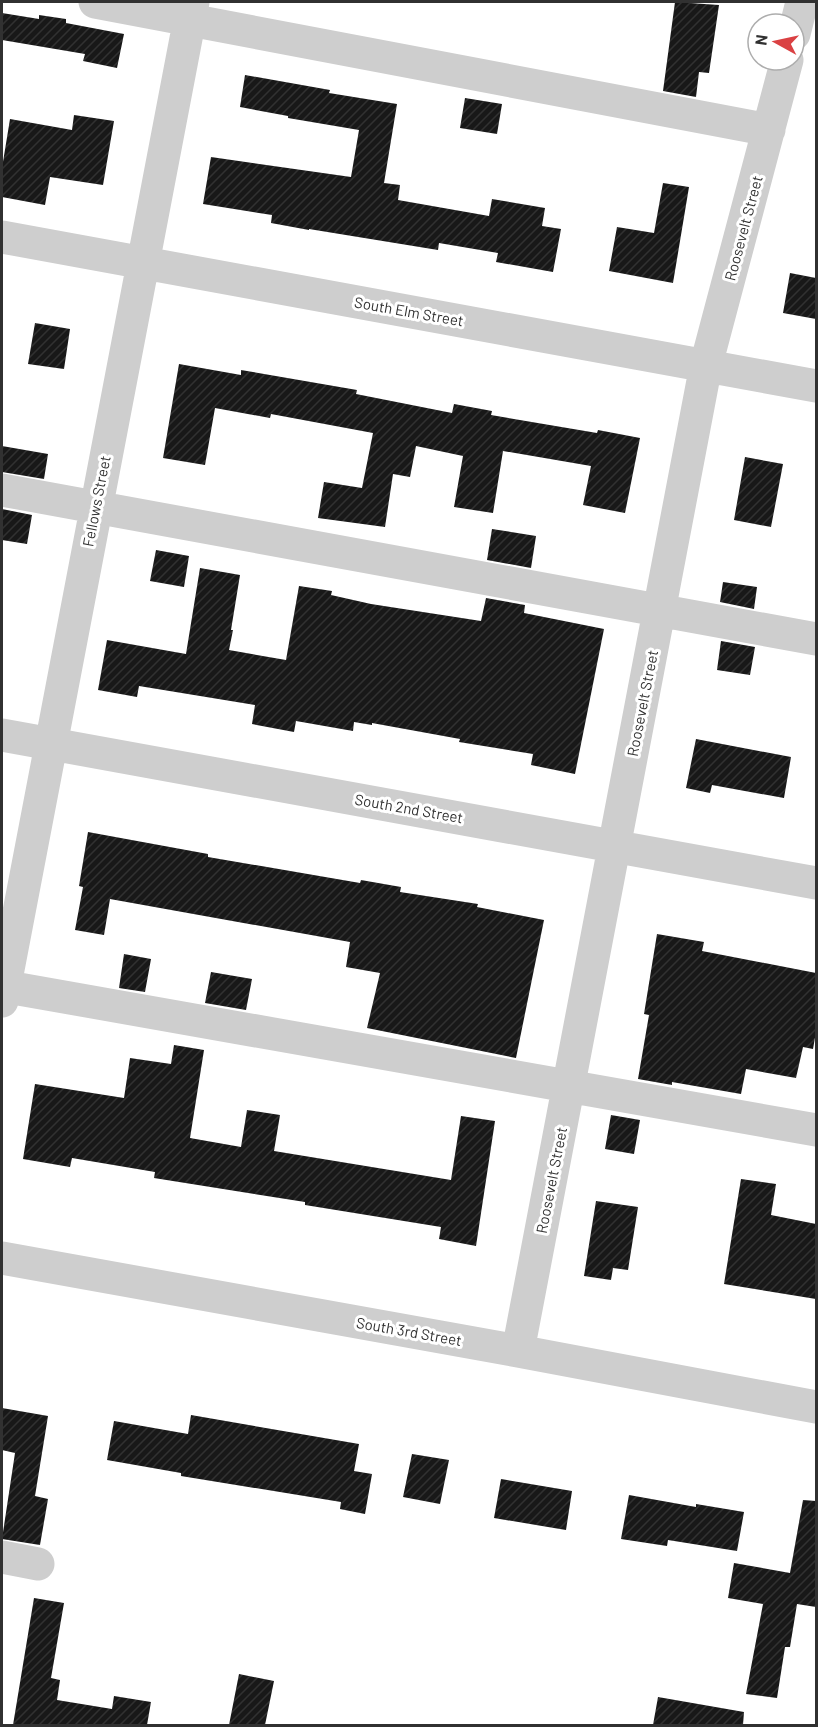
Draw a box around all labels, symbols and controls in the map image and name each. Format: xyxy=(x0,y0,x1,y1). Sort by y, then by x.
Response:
north arrow xyxy=(746,12,806,72)
text: N xyxy=(751,33,771,46)
street label: Roosevelt Street xyxy=(720,173,766,283)
street label: South Elm Street xyxy=(353,293,465,329)
street label: Fellows Street xyxy=(78,454,114,548)
street label: Roosevelt Street xyxy=(623,648,661,758)
street label: South 2nd Street xyxy=(353,790,465,826)
street label: Roosevelt Street xyxy=(532,1125,570,1235)
street label: South 3rd Street xyxy=(355,1313,463,1349)

